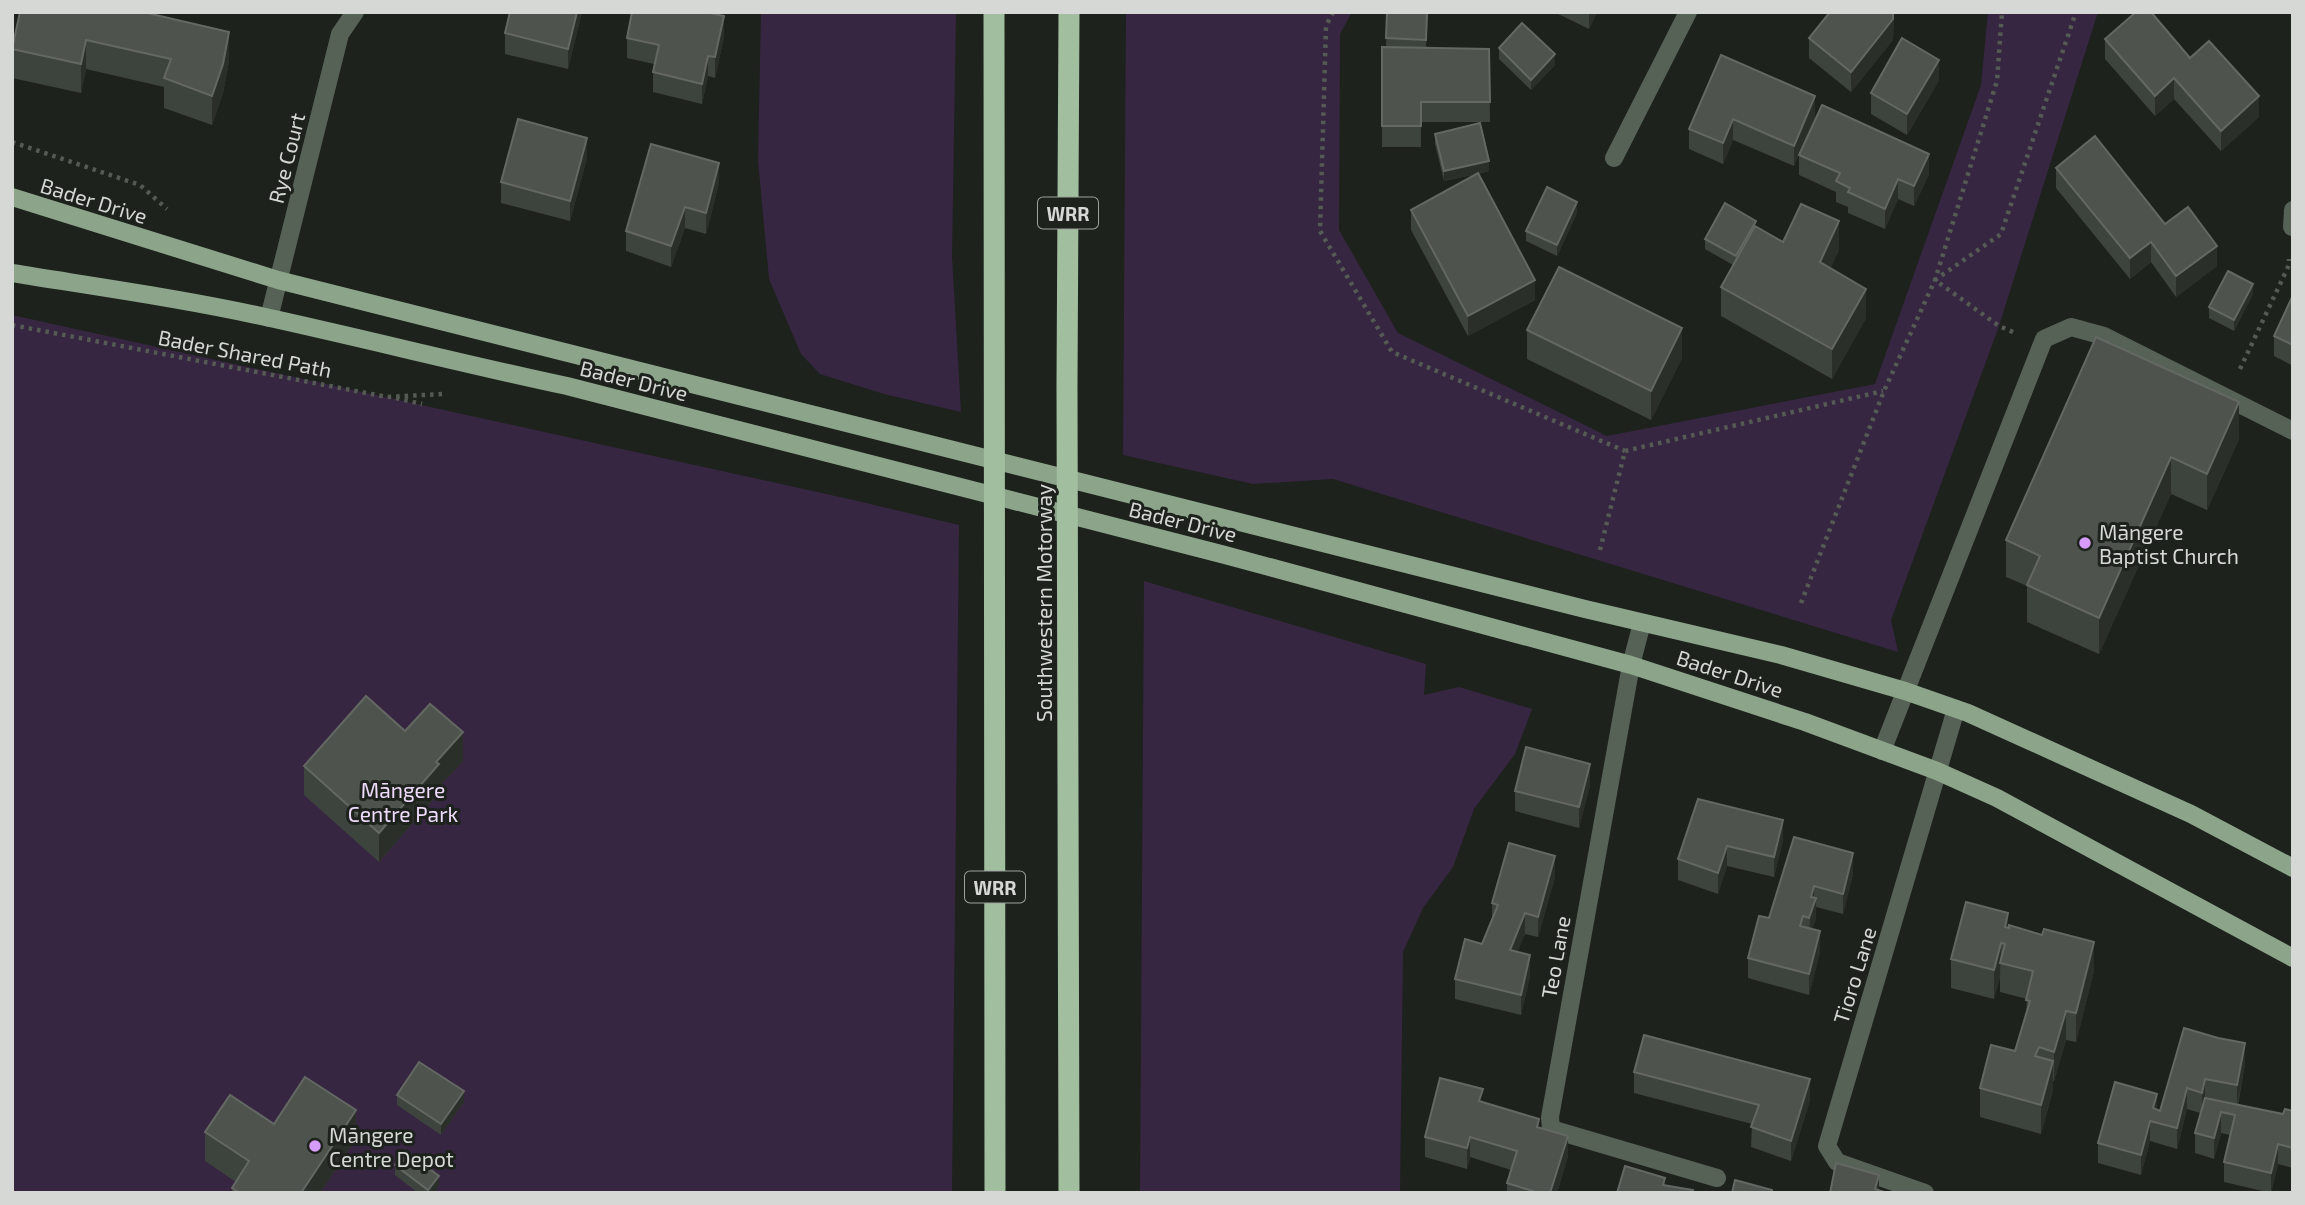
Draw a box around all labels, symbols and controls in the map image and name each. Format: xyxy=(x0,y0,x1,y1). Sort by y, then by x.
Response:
street label: Rye Court xyxy=(263,110,309,206)
street label: Bader Drive xyxy=(38,172,150,228)
road number: WRR xyxy=(1038,197,1098,228)
street label: Bader Shared Path xyxy=(156,324,334,382)
street label: Bader Drive xyxy=(577,355,691,405)
street label: Southwestern Motorway xyxy=(1031,484,1056,722)
street label: Bader Drive xyxy=(1126,496,1240,546)
place label: Māngere Baptist Church xyxy=(2099,519,2239,568)
marker: Māngere Baptist Church xyxy=(2077,535,2093,551)
street label: Bader Drive xyxy=(1674,644,1786,702)
park label: Māngere Centre Park xyxy=(348,777,459,826)
road number: WRR xyxy=(965,872,1025,902)
street label: Teo Lane xyxy=(1535,914,1575,1000)
street label: Tioro Lane xyxy=(1827,924,1881,1026)
place label: Māngere Centre Depot xyxy=(329,1122,454,1171)
marker: Māngere Centre Depot xyxy=(307,1138,323,1154)

